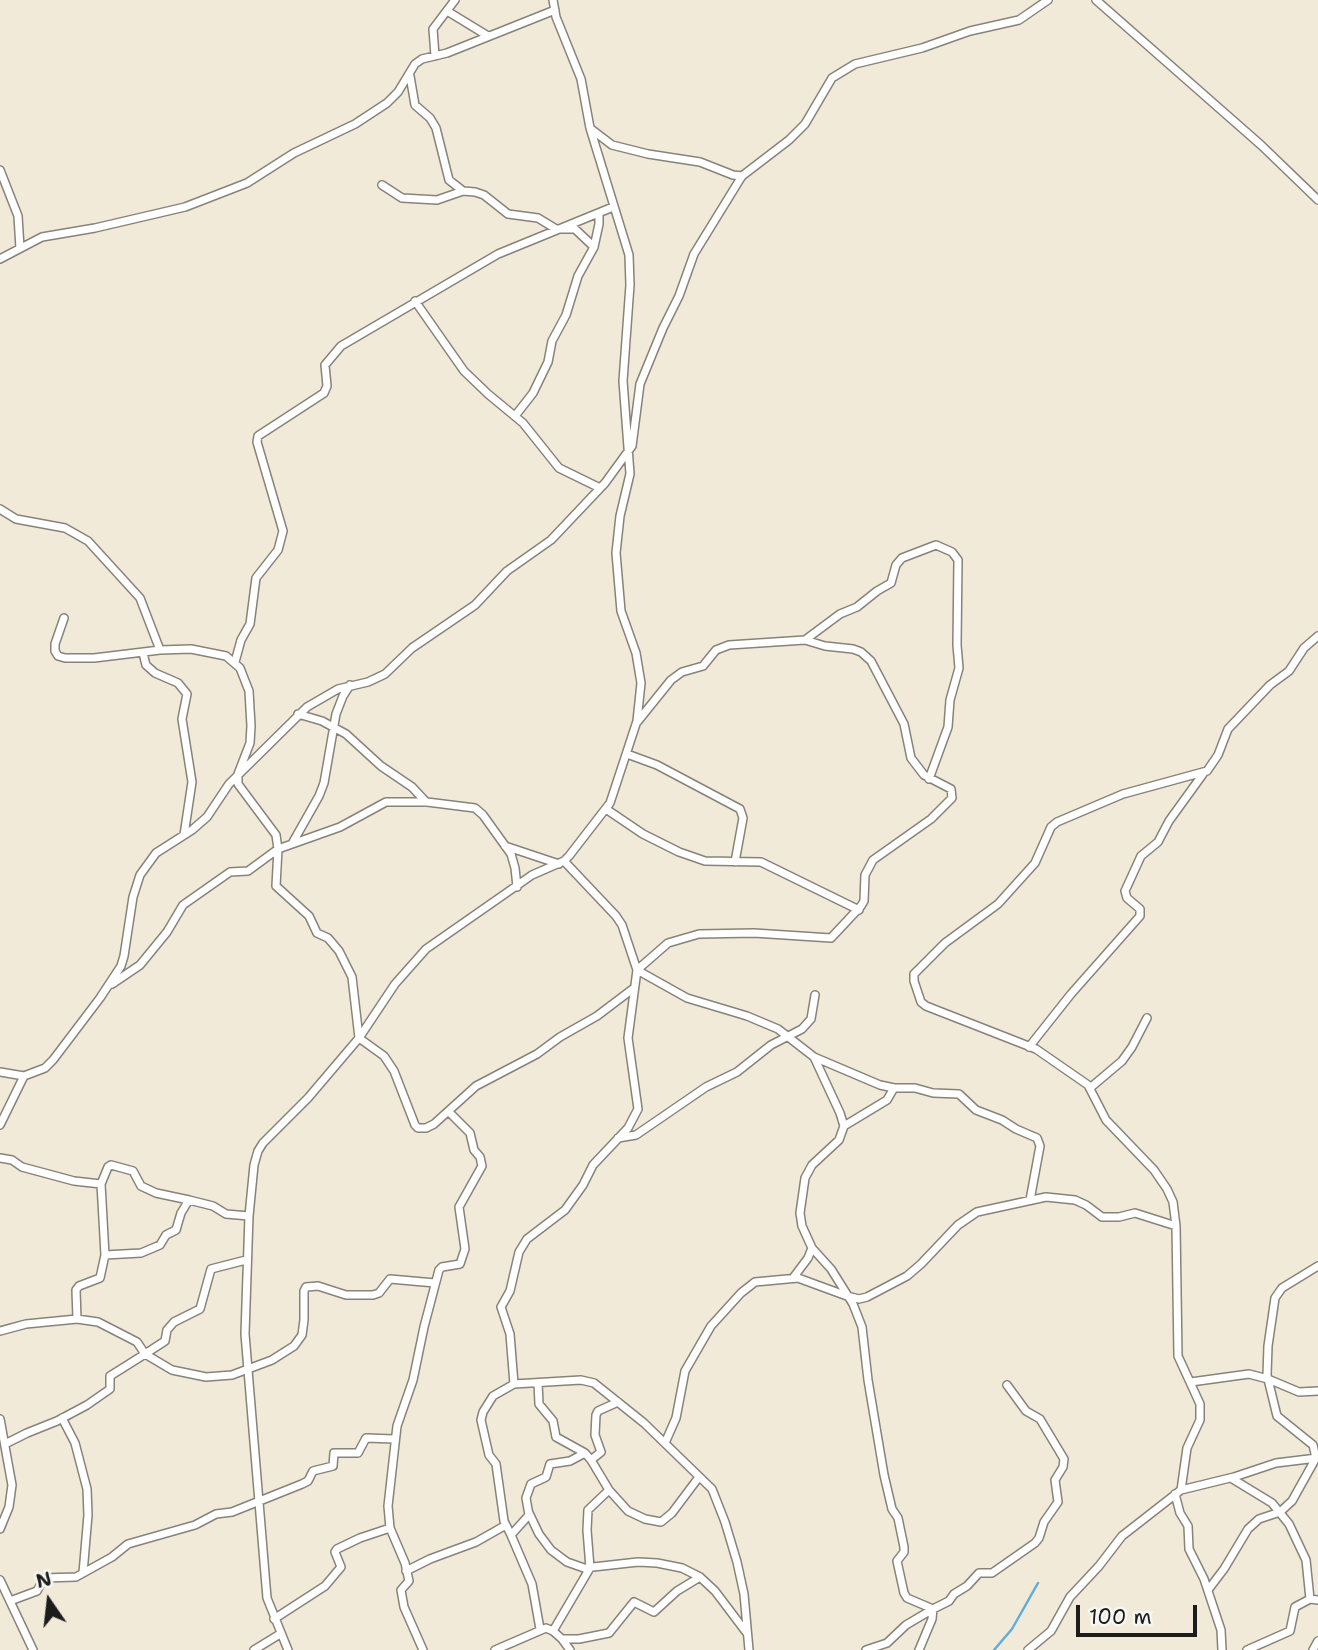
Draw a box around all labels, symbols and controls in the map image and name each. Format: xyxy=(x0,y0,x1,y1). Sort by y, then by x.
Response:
north arrow xyxy=(14,1566,84,1636)
text: N xyxy=(33,1566,54,1594)
scale bar xyxy=(1080,1590,1201,1634)
text: 100 m xyxy=(1089,1603,1152,1631)

